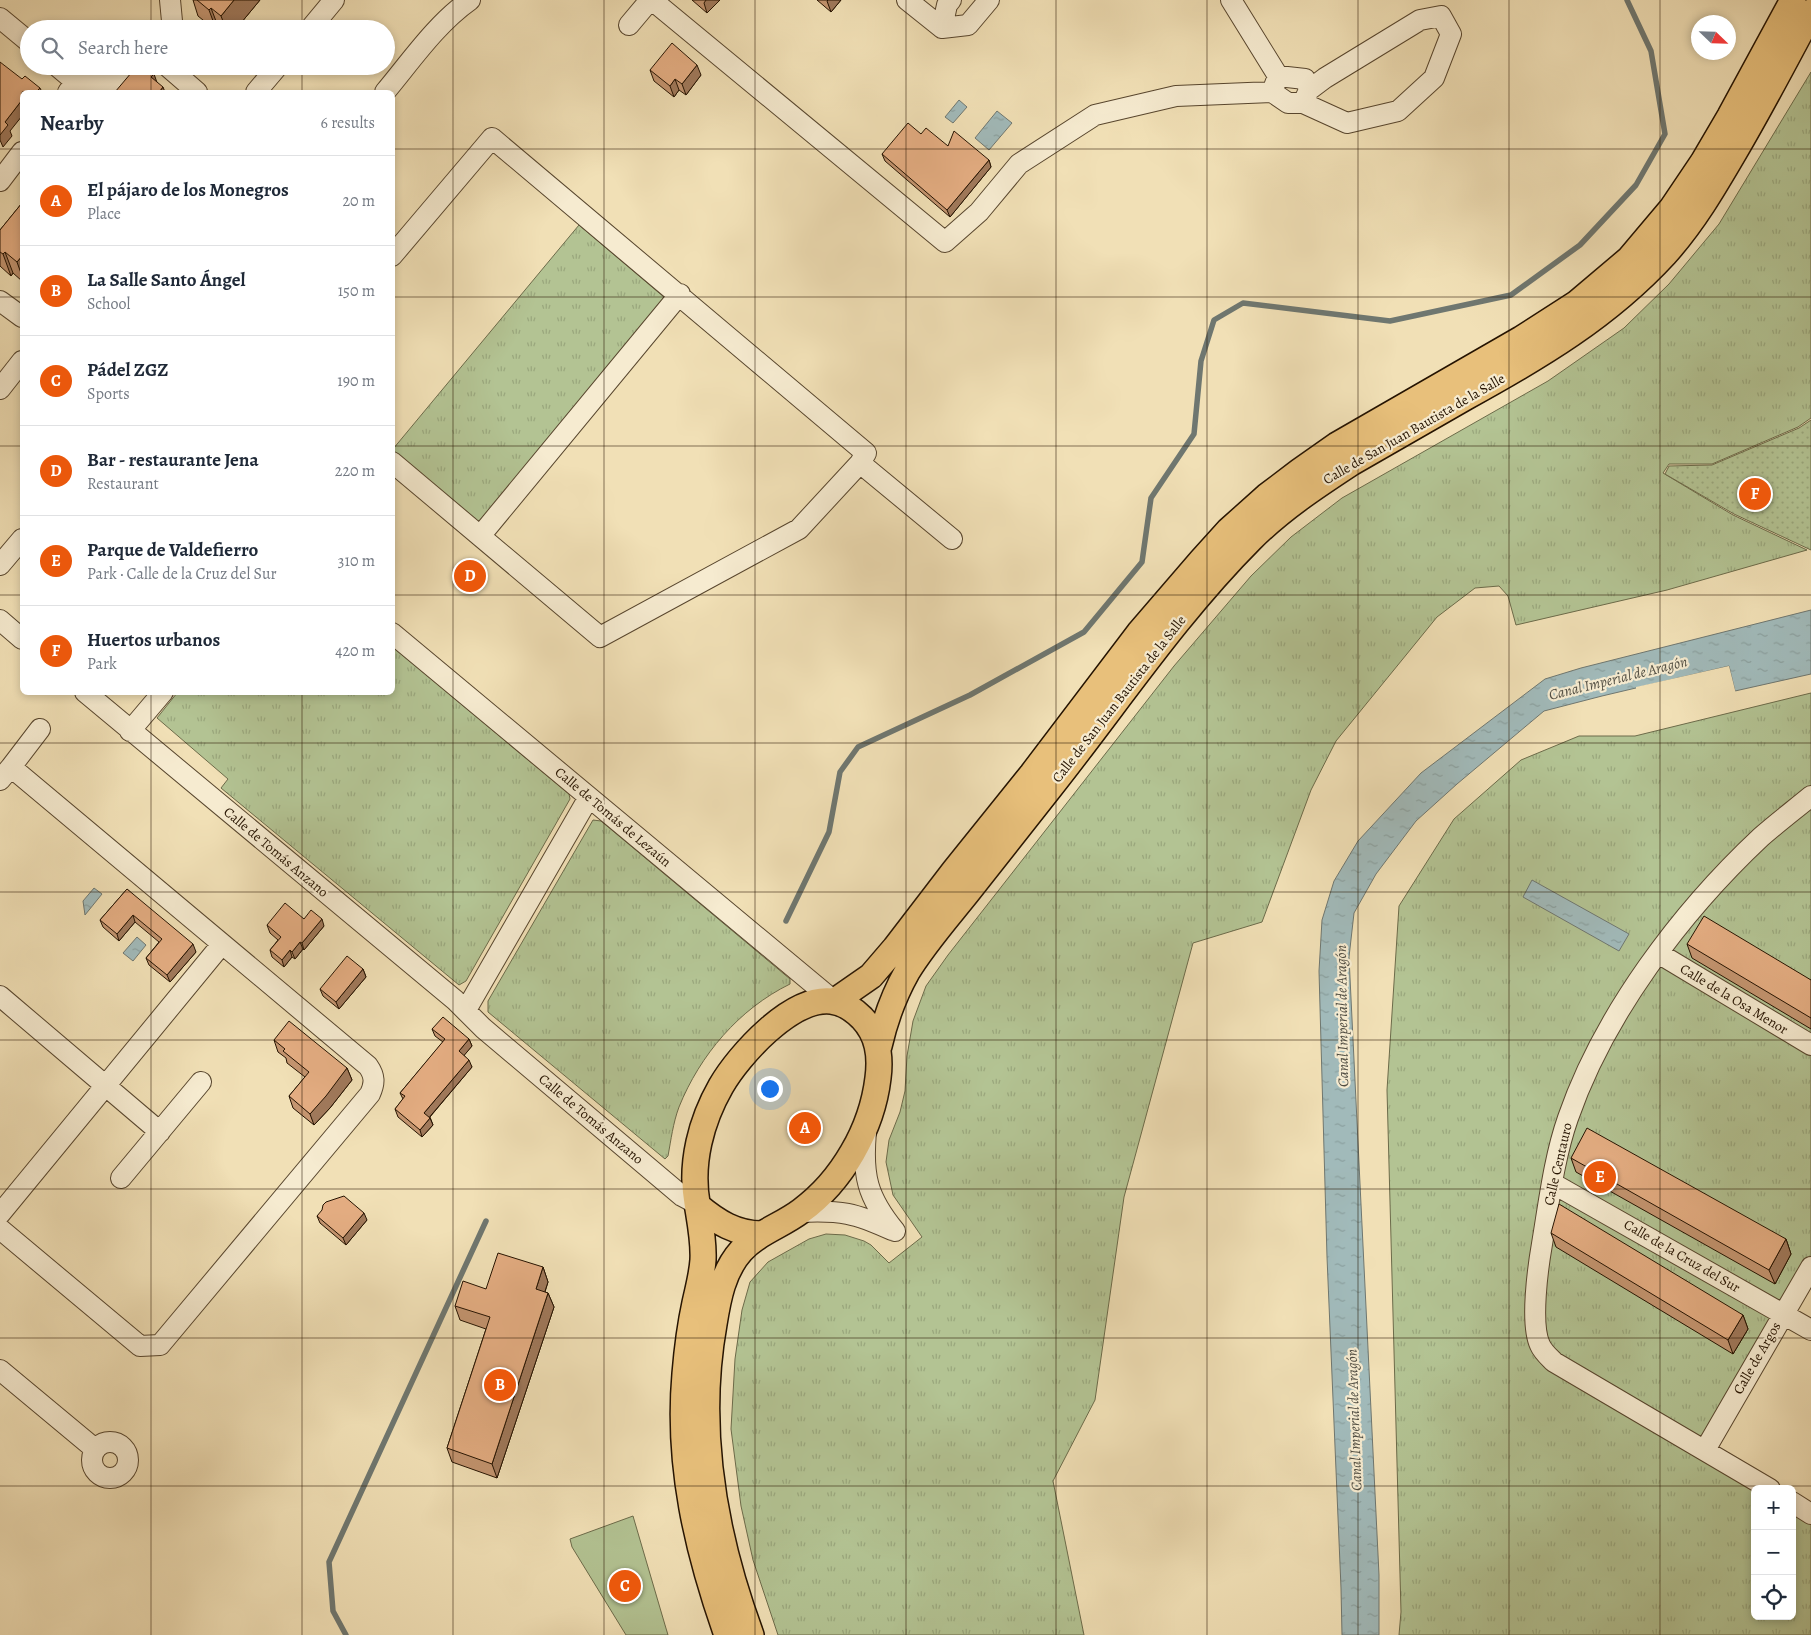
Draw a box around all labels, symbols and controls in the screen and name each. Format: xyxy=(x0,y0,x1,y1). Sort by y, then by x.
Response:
north arrow xyxy=(1691,15,1736,60)
search box xyxy=(20,20,395,75)
icon: search xyxy=(38,34,66,62)
text: Search here xyxy=(78,35,168,61)
text: Nearby xyxy=(40,109,103,137)
text: 6 results xyxy=(321,112,375,134)
text: El pájaro de los Monegros xyxy=(87,177,289,203)
text: A xyxy=(51,190,61,212)
text: 20 m xyxy=(342,190,375,212)
text: Place xyxy=(87,203,121,225)
text: La Salle Santo Ángel xyxy=(87,267,245,293)
text: B xyxy=(51,280,61,302)
text: 150 m xyxy=(338,280,375,302)
text: School xyxy=(87,293,130,315)
text: Pádel ZGZ xyxy=(87,357,168,383)
street label: Calle de San Juan Bautista de la Salle xyxy=(1320,369,1508,489)
text: C xyxy=(51,370,61,392)
text: 190 m xyxy=(337,370,375,392)
text: Sports xyxy=(87,383,130,405)
text: Bar - restaurante Jena xyxy=(87,447,259,473)
text: D xyxy=(50,460,62,482)
text: 220 m xyxy=(335,460,375,482)
text: Restaurant xyxy=(87,473,159,495)
pin: F xyxy=(1739,475,1771,513)
text: Parque de Valdefierro xyxy=(87,537,258,563)
text: E xyxy=(51,550,61,572)
text: 310 m xyxy=(338,550,375,572)
pin: D xyxy=(454,557,486,595)
text: Park · Calle de la Cruz del Sur xyxy=(87,563,277,585)
street label: Calle de San Juan Bautista de la Salle xyxy=(1048,612,1190,786)
text: Huertos urbanos xyxy=(87,627,220,653)
text: F xyxy=(52,640,60,662)
text: 420 m xyxy=(335,640,375,662)
water label: Canal Imperial de Aragón xyxy=(1547,651,1689,705)
text: Park xyxy=(87,653,117,675)
street label: Calle de Tomás de Lezaún xyxy=(551,763,675,871)
street label: Calle de Tomás Anzano xyxy=(220,803,332,901)
water label: Canal Imperial de Aragón xyxy=(1331,945,1353,1087)
street label: Calle de la Osa Menor xyxy=(1676,959,1792,1039)
street label: Calle de Tomás Anzano xyxy=(535,1070,647,1168)
your location xyxy=(757,1076,783,1102)
pin: A xyxy=(789,1109,821,1147)
street label: Calle Centauro xyxy=(1539,1121,1577,1207)
pin: E xyxy=(1584,1158,1616,1196)
street label: Calle de la Cruz del Sur xyxy=(1620,1215,1744,1297)
street label: Calle de Argos xyxy=(1729,1318,1785,1398)
water label: Canal Imperial de Aragón xyxy=(1342,1349,1366,1491)
pin: B xyxy=(484,1366,516,1404)
map controls xyxy=(1751,1485,1796,1620)
button: + xyxy=(1751,1485,1796,1530)
button: − xyxy=(1751,1530,1796,1575)
pin: C xyxy=(609,1567,641,1605)
button: locate xyxy=(1751,1575,1796,1620)

